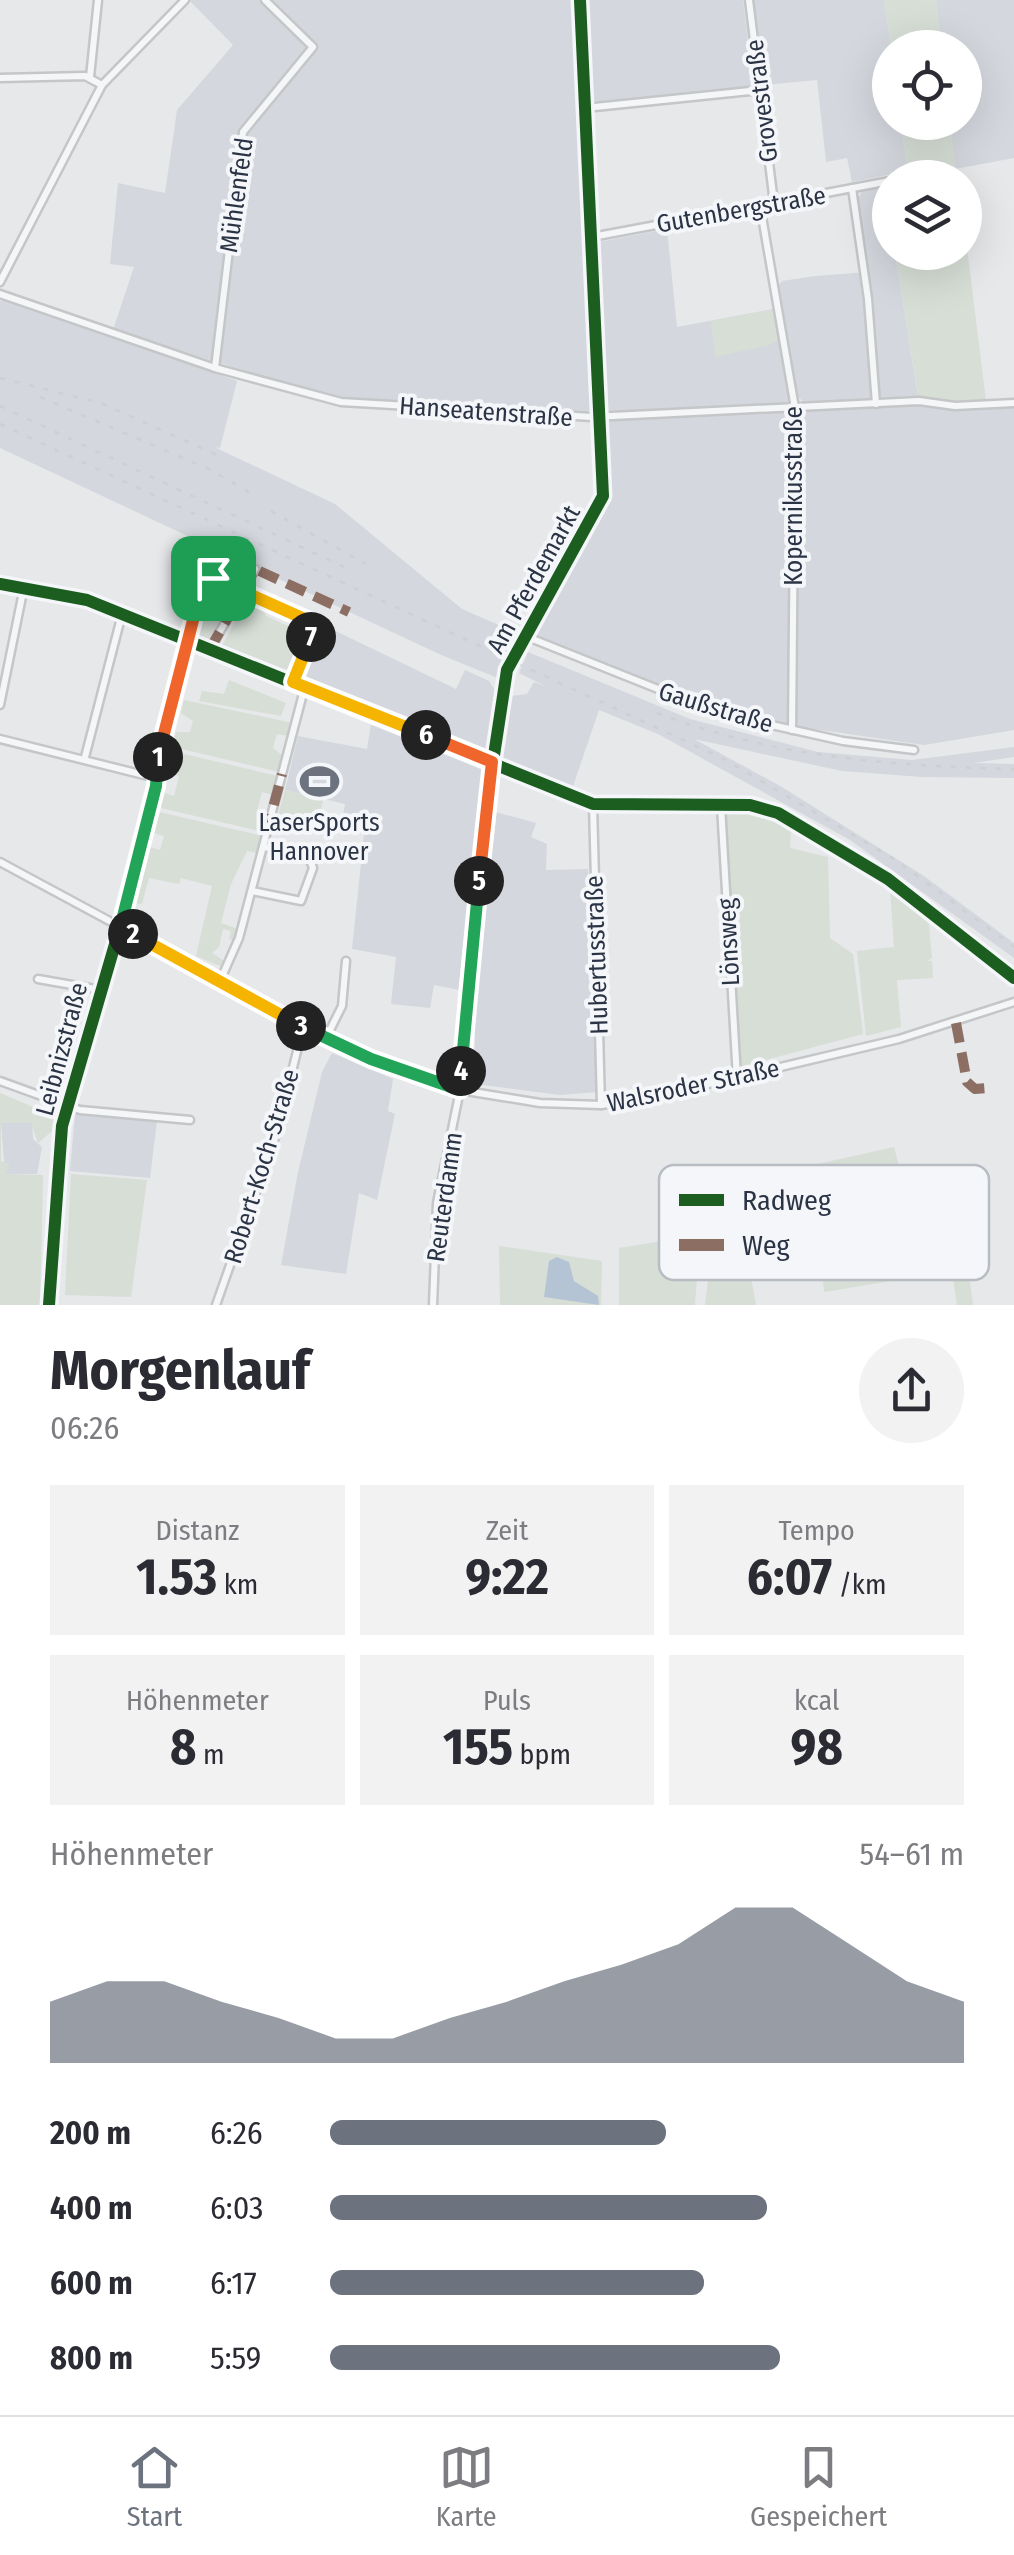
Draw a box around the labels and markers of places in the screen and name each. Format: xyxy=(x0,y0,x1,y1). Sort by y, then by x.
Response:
pin xyxy=(171,536,256,621)
pin: 7 xyxy=(286,612,336,662)
pin: 6 xyxy=(401,710,451,760)
pin: 1 xyxy=(133,732,183,782)
sports icon: LaserSports Hannover xyxy=(298,760,340,802)
place label: LaserSports Hannover xyxy=(258,808,380,867)
pin: 5 xyxy=(454,856,504,906)
pin: 2 xyxy=(108,909,158,959)
pin: 3 xyxy=(276,1001,326,1051)
pin: 4 xyxy=(436,1046,486,1096)

